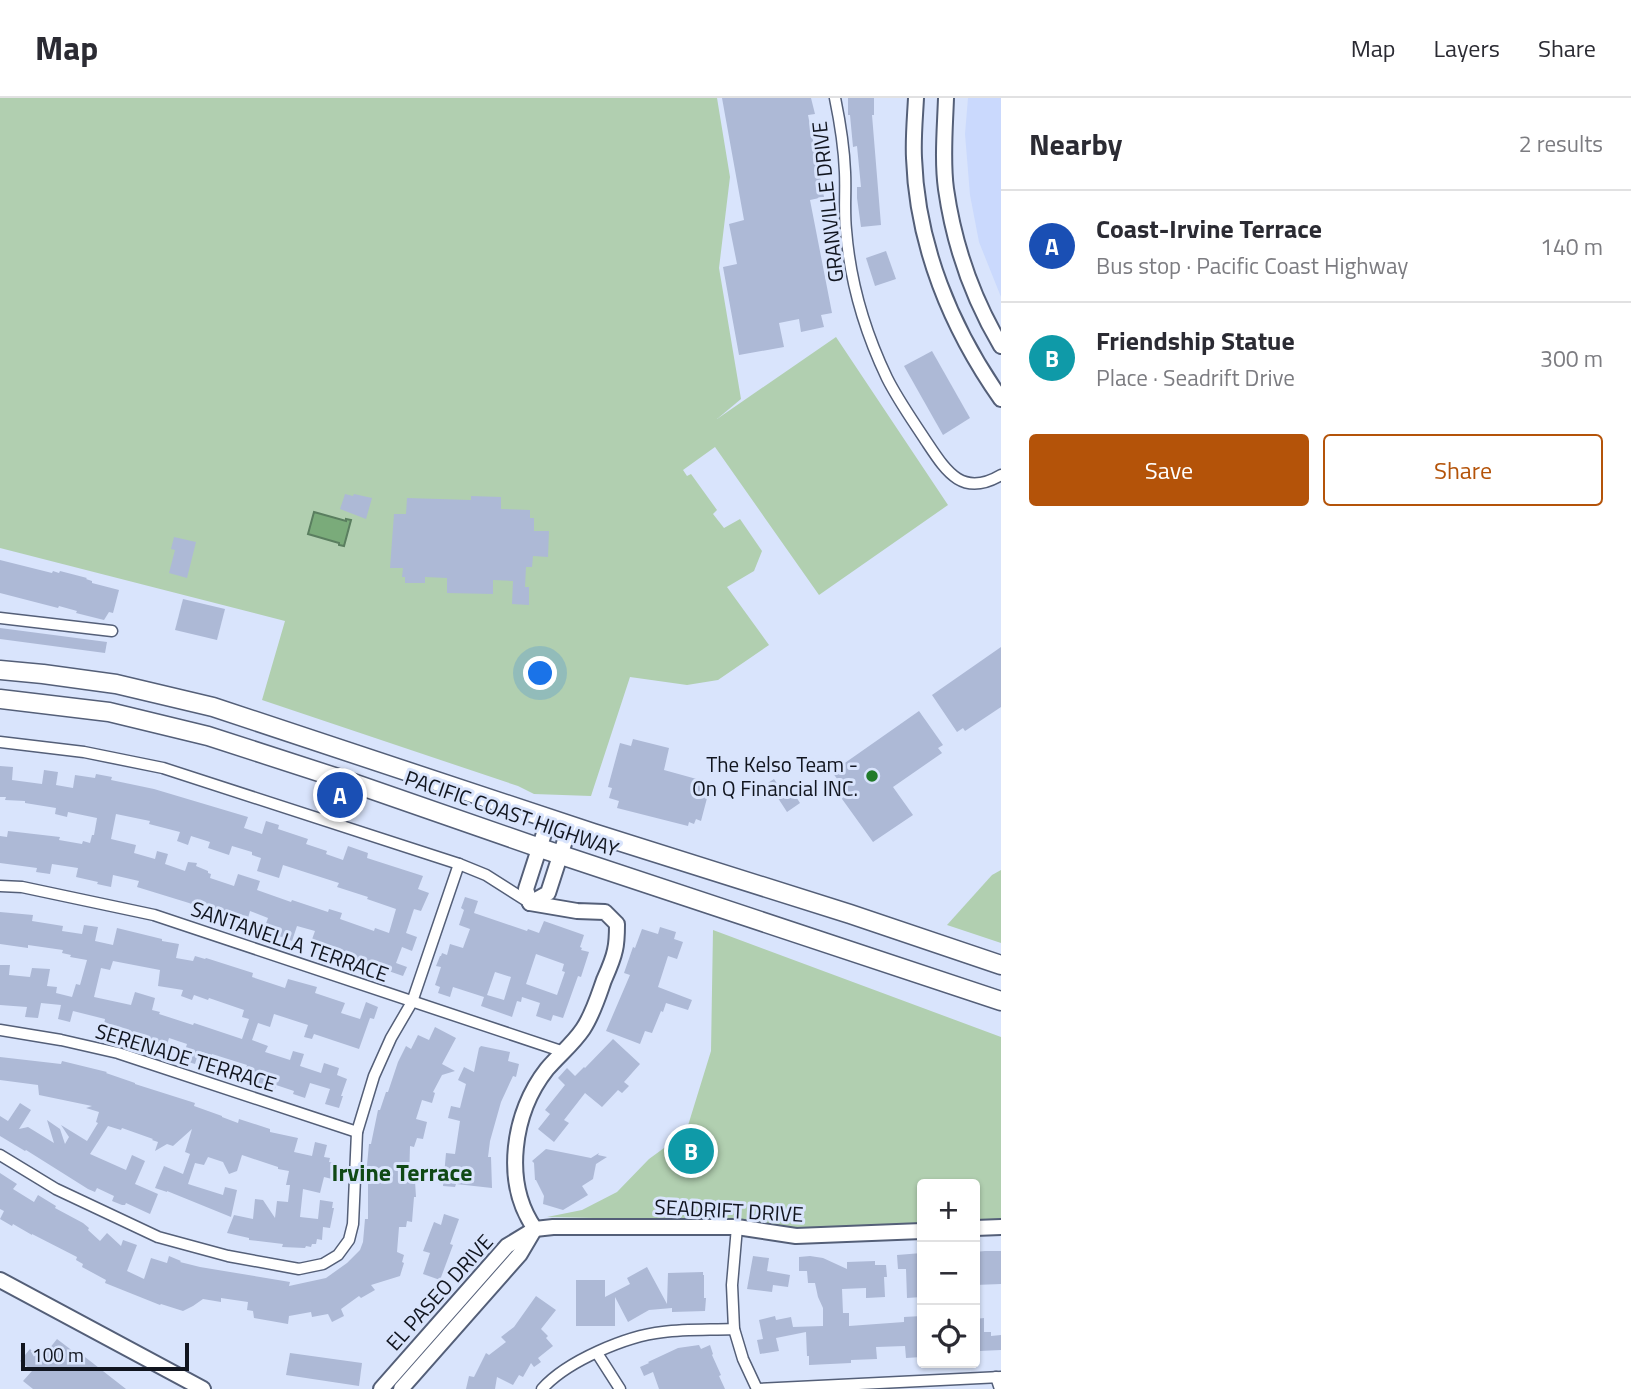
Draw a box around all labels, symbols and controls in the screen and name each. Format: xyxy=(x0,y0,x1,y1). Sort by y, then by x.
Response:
text: Map xyxy=(35,23,98,73)
text: Map xyxy=(1351,30,1396,66)
text: Layers xyxy=(1434,30,1500,66)
text: Share xyxy=(1538,30,1596,66)
street label: GRANVILLE DRIVE xyxy=(803,120,851,284)
text: Nearby xyxy=(1029,121,1122,167)
text: 2 results xyxy=(1519,126,1603,161)
text: Coast-Irvine Terrace xyxy=(1096,209,1322,248)
text: A xyxy=(1045,229,1059,264)
text: 140 m xyxy=(1540,229,1603,264)
text: Bus stop · Pacific Coast Highway xyxy=(1096,248,1408,283)
text: Friendship Statue xyxy=(1096,321,1295,360)
text: B xyxy=(1045,341,1059,376)
text: 300 m xyxy=(1540,341,1603,376)
text: Place · Seadrift Drive xyxy=(1096,360,1295,395)
button: Save xyxy=(1029,434,1309,506)
button: Share xyxy=(1323,434,1603,506)
your location xyxy=(523,656,557,690)
place label: The Kelso Team - On Q Financial INC. xyxy=(692,748,858,804)
street label: PACIFIC COAST HIGHWAY xyxy=(401,761,624,865)
marker: The Kelso Team - On Q Financial INC. xyxy=(864,768,880,784)
pin: A xyxy=(317,769,363,821)
street label: SANTANELLA TERRACE xyxy=(187,892,393,990)
street label: SERENADE TERRACE xyxy=(92,1014,280,1100)
pin: B xyxy=(668,1125,714,1177)
district label: Irvine Terrace xyxy=(332,1154,472,1190)
map controls xyxy=(917,1179,980,1368)
button: + xyxy=(917,1179,980,1242)
street label: SEADRIFT DRIVE xyxy=(654,1190,804,1230)
street label: EL PASEO DRIVE xyxy=(378,1227,500,1357)
button: − xyxy=(917,1242,980,1305)
button: locate xyxy=(917,1305,980,1368)
scale bar xyxy=(21,1340,189,1372)
text: 100 m xyxy=(32,1340,84,1369)

